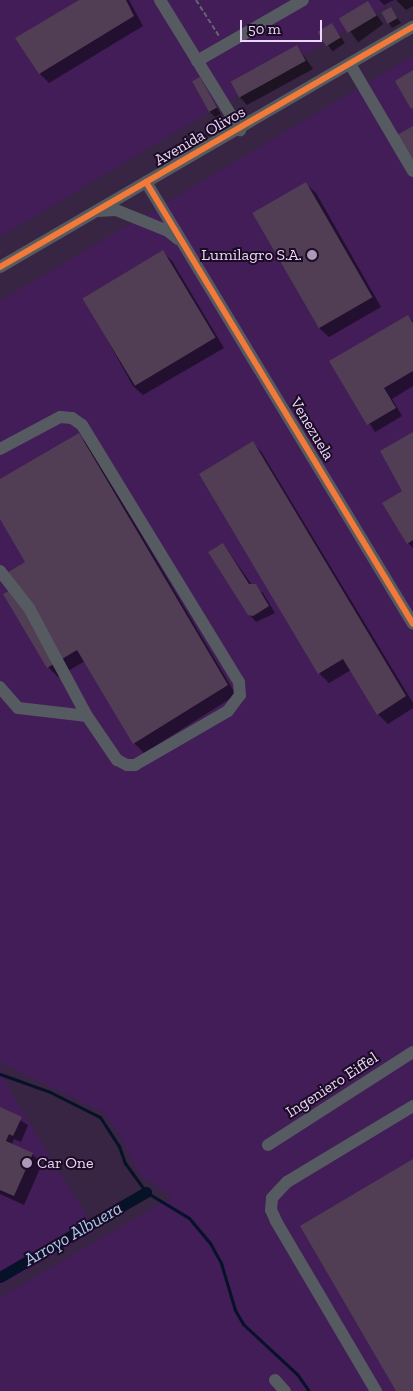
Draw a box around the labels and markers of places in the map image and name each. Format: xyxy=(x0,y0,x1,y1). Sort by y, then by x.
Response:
place label: Lumilagro S.A. xyxy=(201,245,302,265)
marker: Lumilagro S.A. xyxy=(306,249,318,261)
place label: Car One xyxy=(37,1153,94,1173)
marker: Car One xyxy=(21,1157,33,1169)

